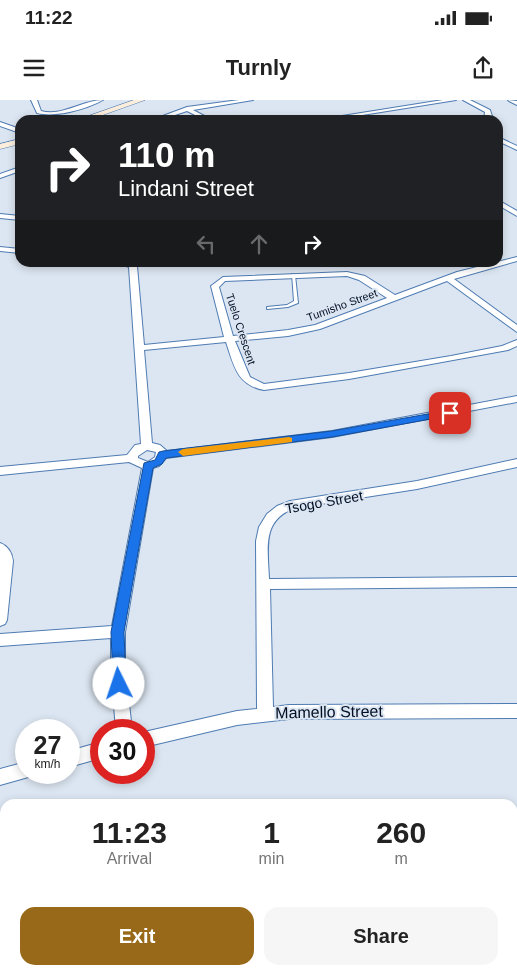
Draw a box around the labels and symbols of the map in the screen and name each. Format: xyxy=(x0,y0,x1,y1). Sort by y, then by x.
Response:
street label: Tumisho Street xyxy=(305,287,379,323)
street label: Tuelo Crescent xyxy=(224,292,258,366)
pin xyxy=(429,392,471,434)
street label: Tsogo Street xyxy=(284,487,364,517)
position arrow xyxy=(92,657,144,709)
street label: Mamello Street xyxy=(275,703,383,721)
speed limit sign: 30 xyxy=(90,719,155,784)

